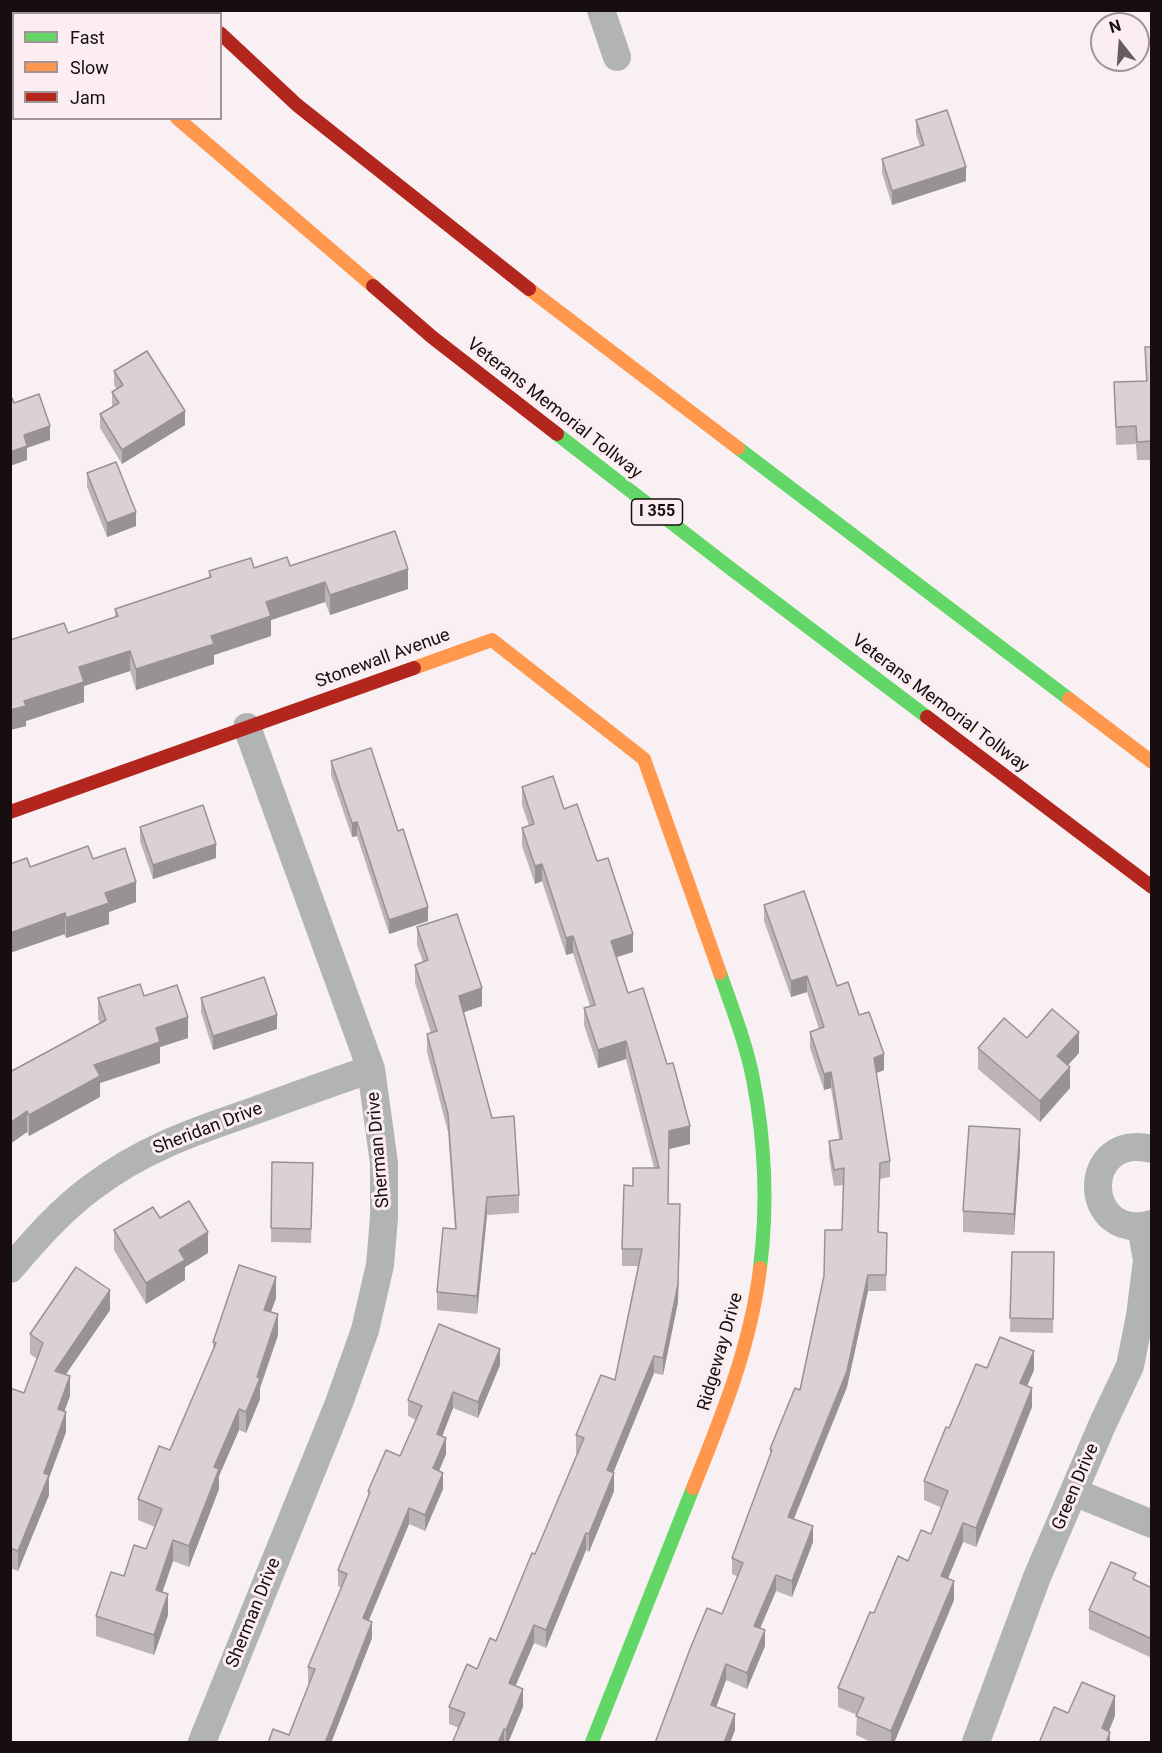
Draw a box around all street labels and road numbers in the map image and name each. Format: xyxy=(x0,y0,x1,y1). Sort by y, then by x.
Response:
street label: Veterans Memorial Tollway xyxy=(462,334,646,484)
road number: I 355 xyxy=(632,499,682,525)
street label: Stonewall Avenue xyxy=(313,625,453,693)
street label: Veterans Memorial Tollway xyxy=(847,630,1033,778)
street label: Sherman Drive xyxy=(363,1091,395,1209)
street label: Sheridan Drive xyxy=(150,1098,266,1160)
street label: Ridgeway Drive xyxy=(694,1290,748,1414)
street label: Green Drive xyxy=(1048,1440,1104,1534)
street label: Sherman Drive xyxy=(222,1555,286,1671)

